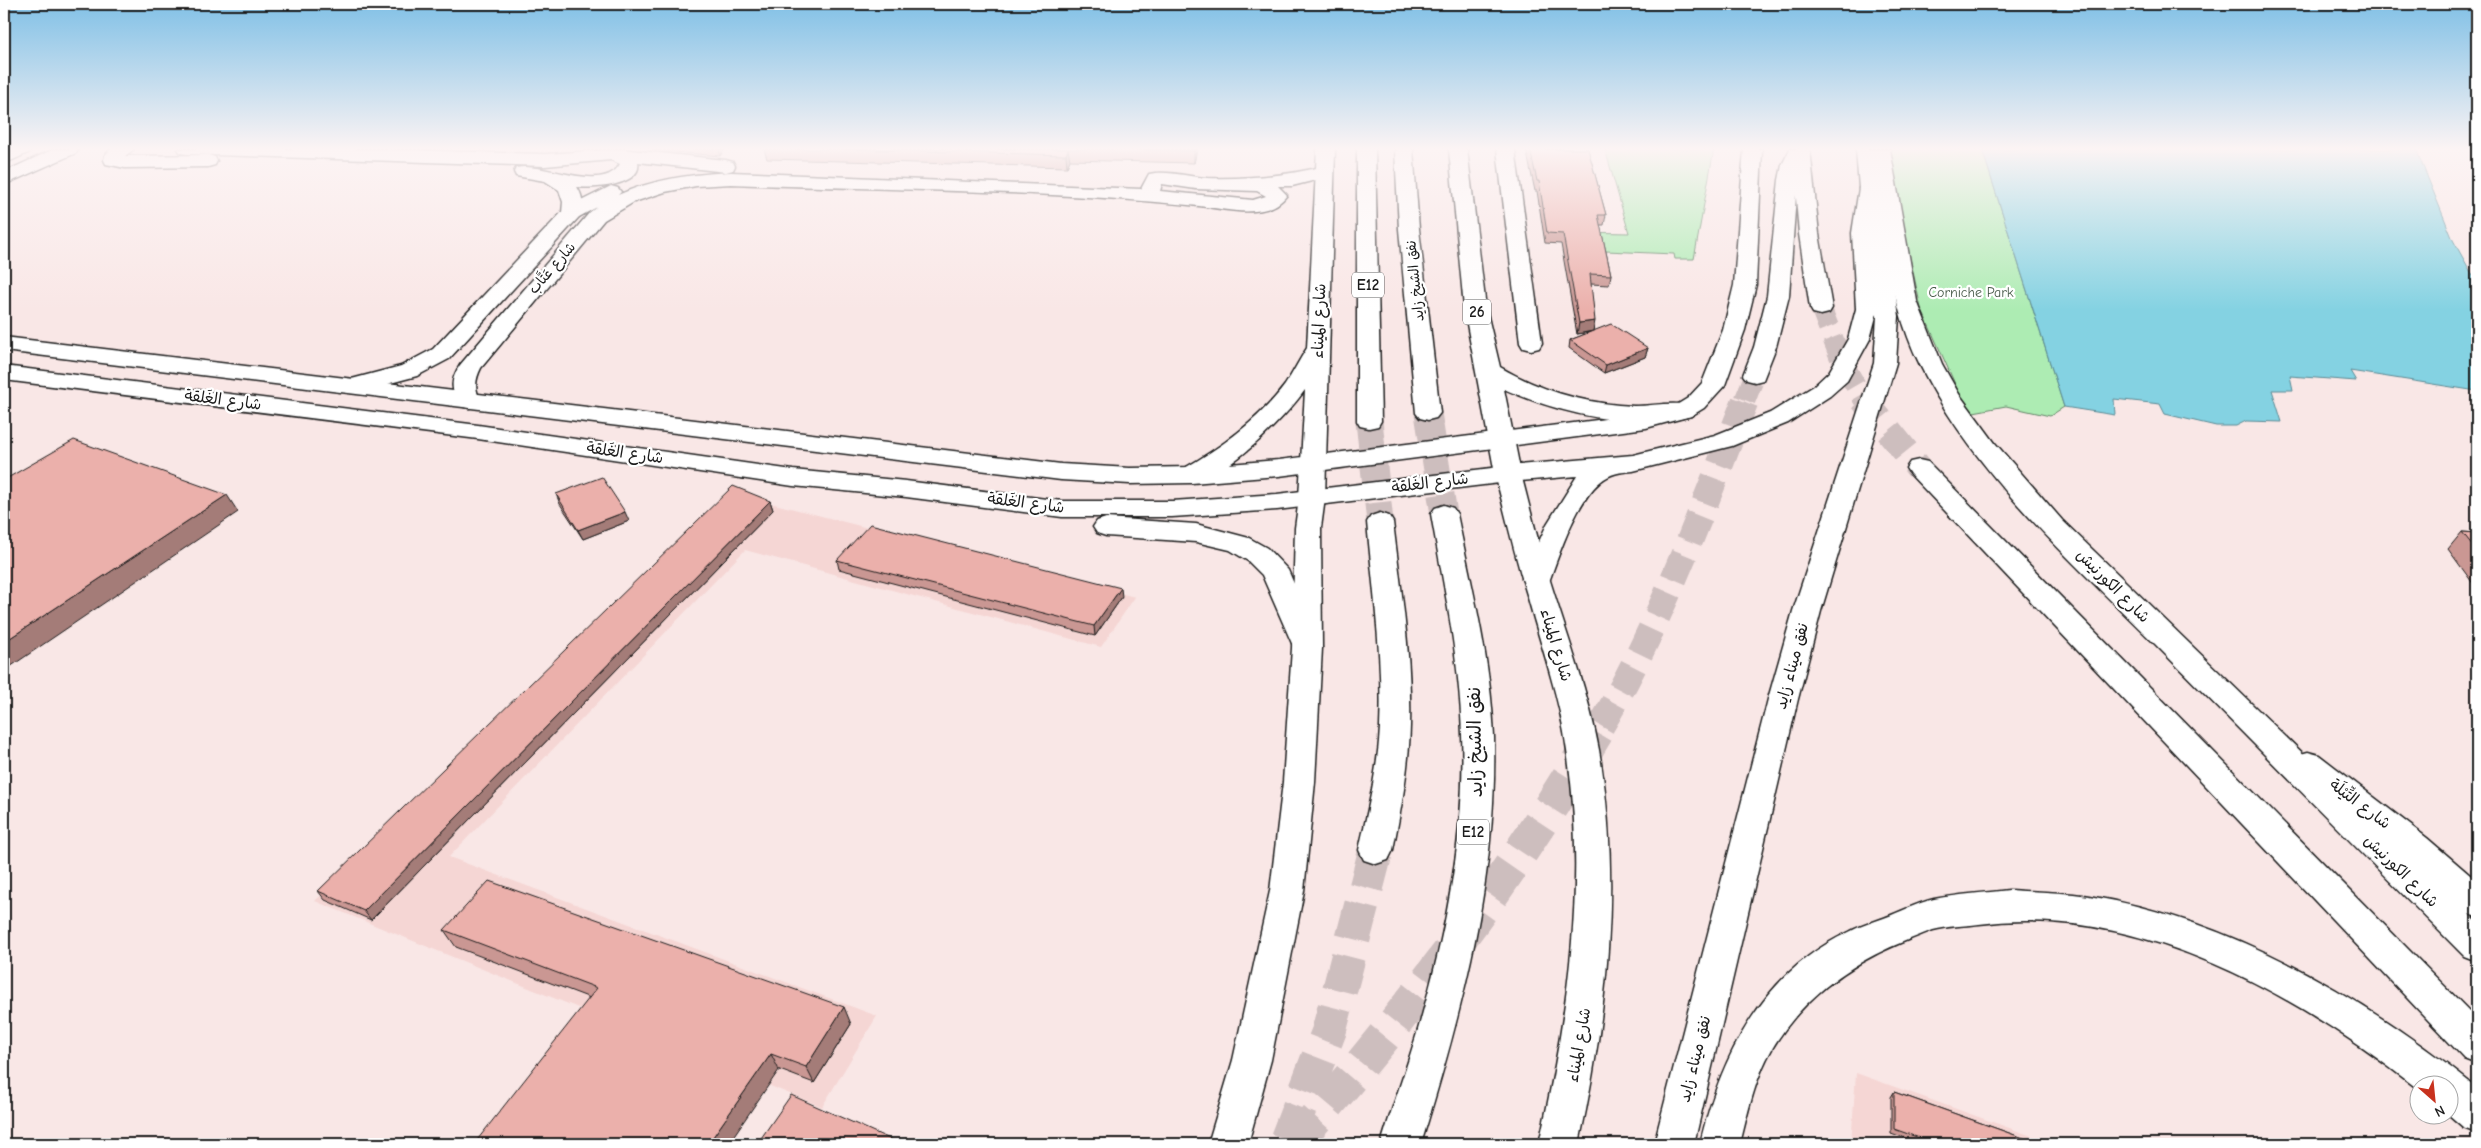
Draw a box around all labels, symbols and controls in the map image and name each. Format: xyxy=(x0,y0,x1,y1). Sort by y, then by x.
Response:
street label: شارع عَتَّاب xyxy=(524,238,580,298)
street label: نفق الشيخ زايد xyxy=(1402,240,1429,322)
road number: E12 xyxy=(1352,272,1384,298)
street label: شارع الميناء xyxy=(1309,283,1331,359)
park label: Corniche Park xyxy=(1928,284,2014,301)
road number: 26 xyxy=(1463,300,1491,324)
street label: شارع الغَلقة xyxy=(183,386,262,416)
street label: شارع الغَلقة xyxy=(585,439,665,469)
street label: شارع الغَلقة xyxy=(1391,469,1470,499)
street label: شارع الغَلقة xyxy=(986,489,1065,519)
street label: شارع الكورنيش xyxy=(2071,546,2153,628)
street label: شارع الميناء xyxy=(1534,606,1576,684)
street label: نفق ميناء زايد xyxy=(1772,621,1812,711)
street label: نفق الشيخ زايد xyxy=(1463,687,1488,797)
street label: شارع التِّيْلَة xyxy=(2325,773,2396,834)
road number: E12 xyxy=(1457,820,1489,844)
street label: شارع الكورنيش xyxy=(2359,831,2442,912)
street label: شارع الميناء xyxy=(1564,1006,1596,1084)
street label: نفق ميناء زايد xyxy=(1676,1014,1714,1104)
north arrow xyxy=(2408,1076,2458,1126)
text: N xyxy=(2432,1101,2448,1121)

